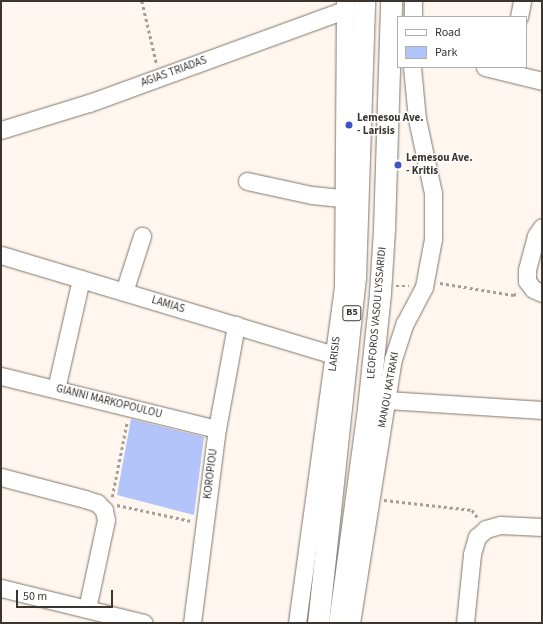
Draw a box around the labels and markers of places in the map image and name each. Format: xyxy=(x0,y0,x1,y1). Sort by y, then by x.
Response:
place label: Lemesou Ave. - Larisis xyxy=(357,112,424,138)
marker: Lemesou Ave. - Larisis xyxy=(344,120,354,130)
place label: Lemesou Ave. - Kritis xyxy=(406,152,473,178)
marker: Lemesou Ave. - Kritis xyxy=(393,160,403,170)

